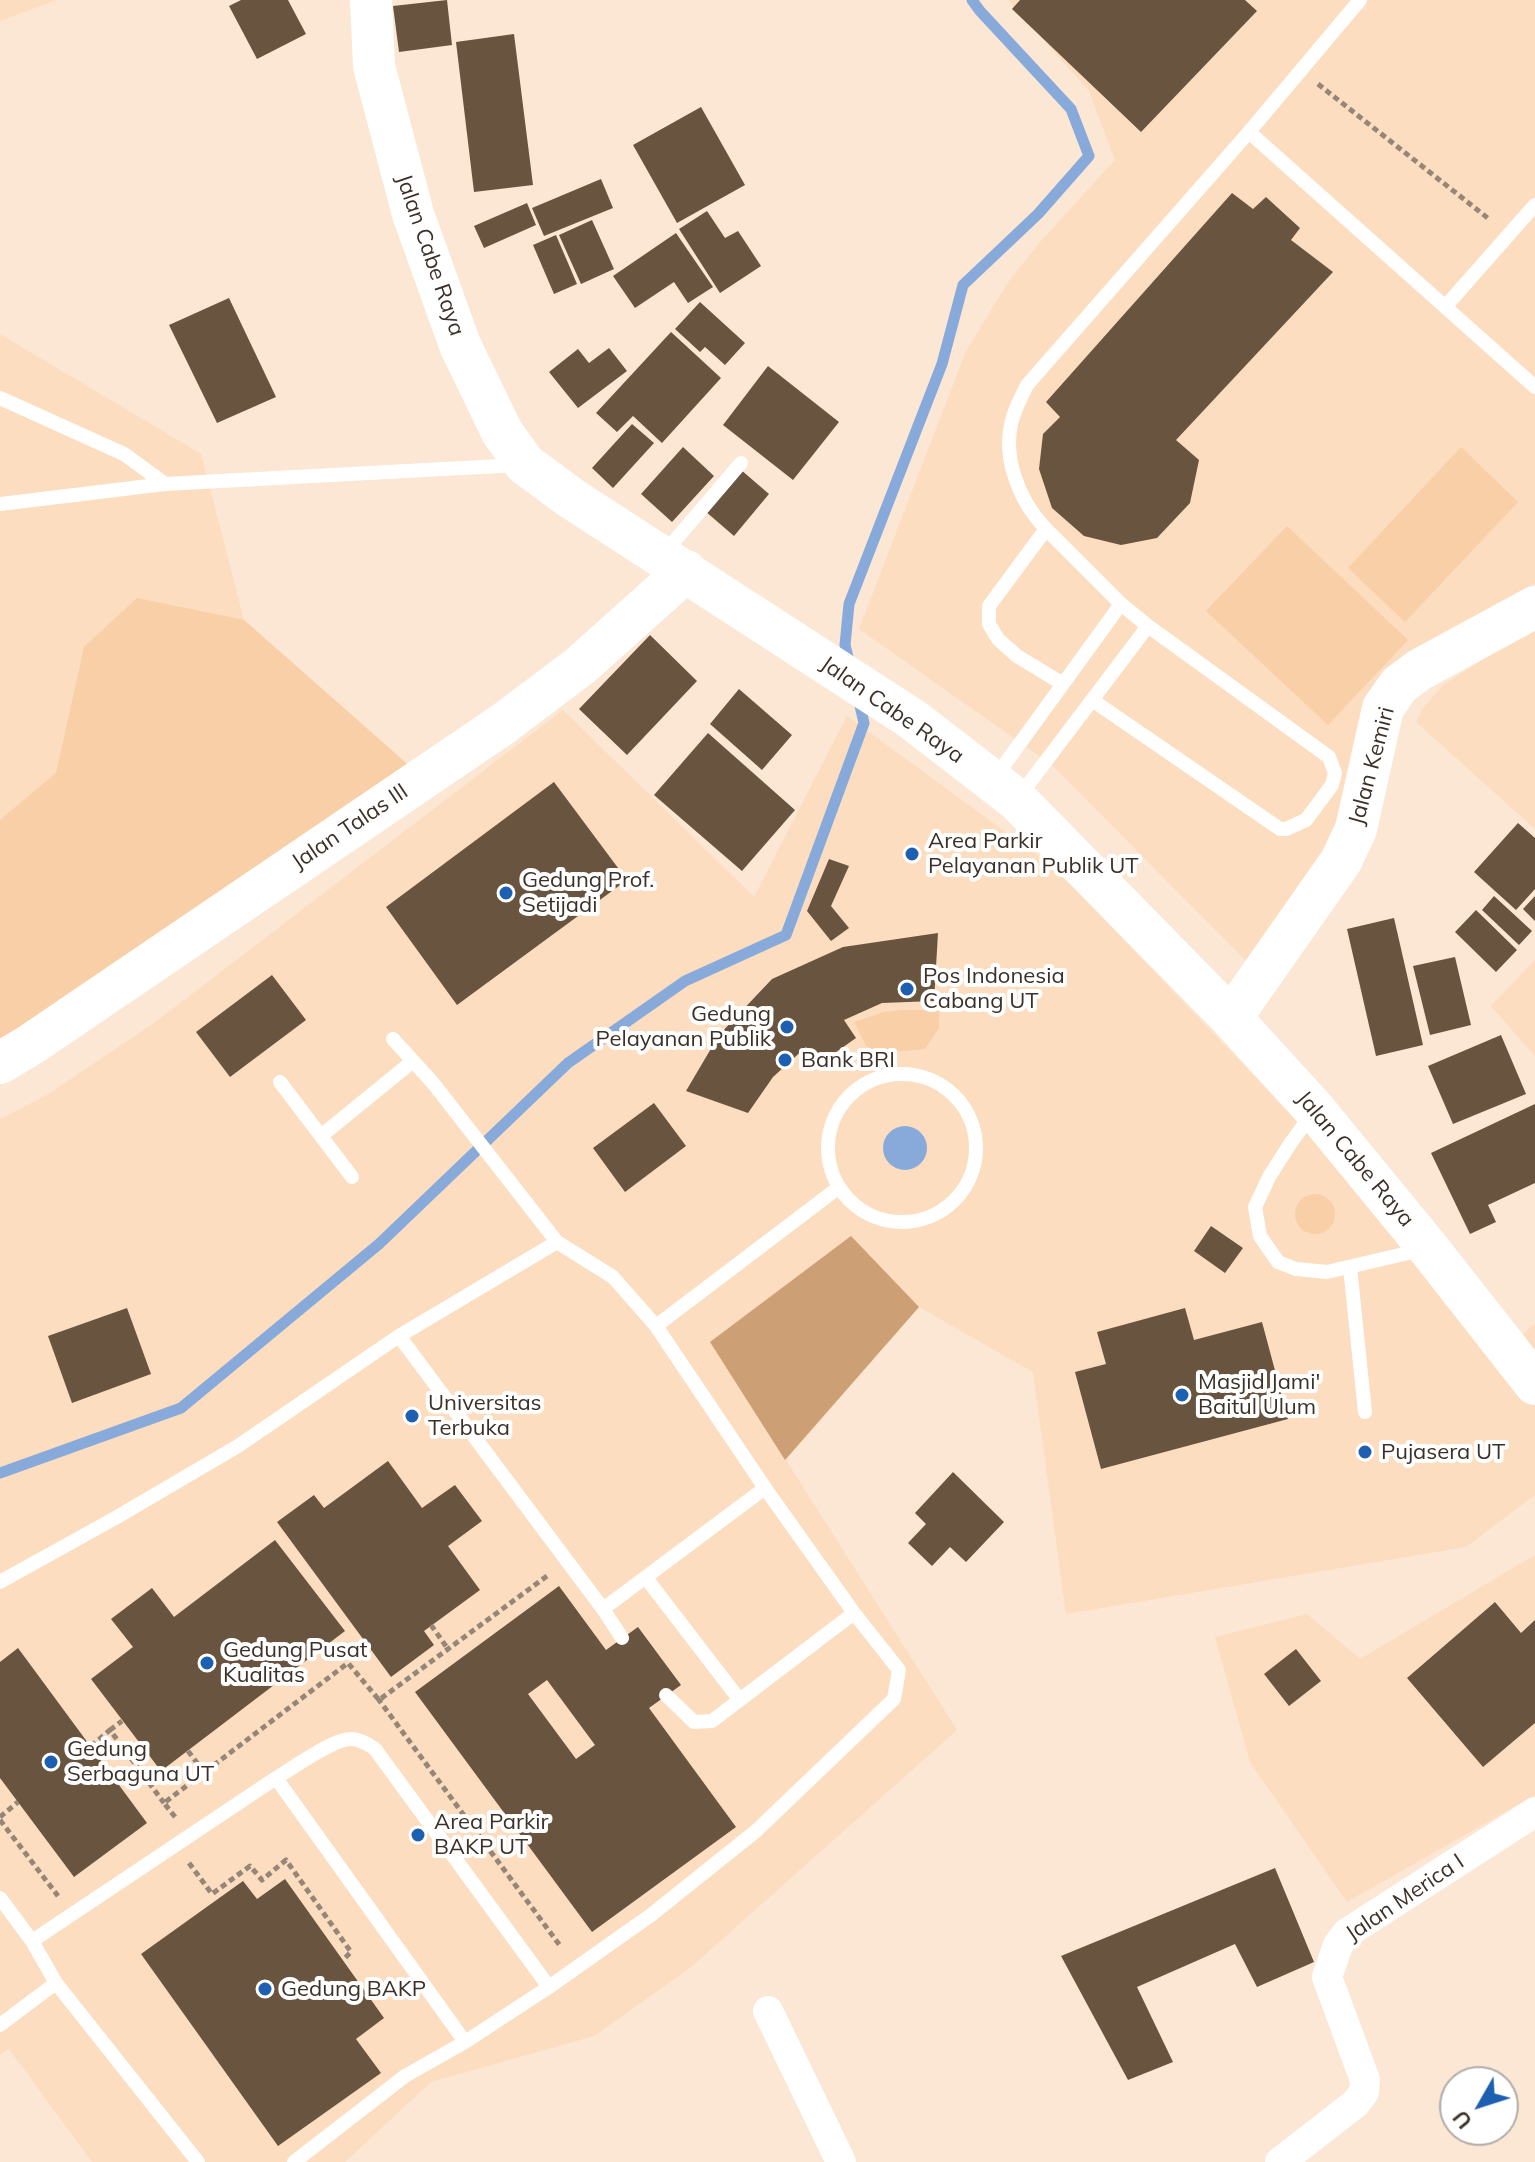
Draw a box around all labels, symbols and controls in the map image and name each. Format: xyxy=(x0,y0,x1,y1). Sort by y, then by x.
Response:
street label: Jalan Cabe Raya xyxy=(390,171,470,339)
street label: Jalan Cabe Raya xyxy=(815,651,969,769)
street label: Jalan Kemiri xyxy=(1344,704,1400,828)
street label: Jalan Talas III xyxy=(287,778,413,876)
place label: Area Parkir Pelayanan Publik UT xyxy=(928,828,1138,880)
marker: Area Parkir Pelayanan Publik UT xyxy=(903,845,921,863)
place label: Gedung Prof. Setijadi xyxy=(522,867,654,918)
marker: Gedung Prof. Setijadi xyxy=(497,884,515,902)
place label: Pos Indonesia Cabang UT xyxy=(923,963,1065,1014)
marker: Pos Indonesia Cabang UT xyxy=(898,980,916,998)
place label: Gedung Pelayanan Publik xyxy=(596,1001,771,1052)
marker: Gedung Pelayanan Publik xyxy=(778,1018,796,1036)
place label: Bank BRI xyxy=(801,1047,895,1073)
marker: Bank BRI xyxy=(776,1051,794,1069)
street label: Jalan Cabe Raya xyxy=(1290,1086,1420,1232)
place label: Masjid Jami' Baitul Ulum xyxy=(1198,1369,1320,1420)
marker: Masjid Jami' Baitul Ulum xyxy=(1173,1386,1191,1404)
place label: Universitas Terbuka xyxy=(428,1390,542,1442)
marker: Universitas Terbuka xyxy=(403,1407,421,1425)
place label: Pujasera UT xyxy=(1381,1439,1505,1465)
marker: Pujasera UT xyxy=(1356,1443,1374,1461)
place label: Gedung Pusat Kualitas xyxy=(223,1637,368,1688)
marker: Gedung Pusat Kualitas xyxy=(198,1654,216,1672)
place label: Gedung Serbaguna UT xyxy=(67,1736,214,1788)
marker: Gedung Serbaguna UT xyxy=(42,1753,60,1771)
place label: Area Parkir BAKP UT xyxy=(434,1809,548,1860)
marker: Area Parkir BAKP UT xyxy=(409,1826,427,1844)
street label: Jalan Merica I xyxy=(1341,1849,1469,1947)
place label: Gedung BAKP xyxy=(281,1976,426,2002)
marker: Gedung BAKP xyxy=(256,1980,274,1998)
north arrow xyxy=(1439,2066,1519,2146)
text: U xyxy=(1446,2105,1478,2135)

